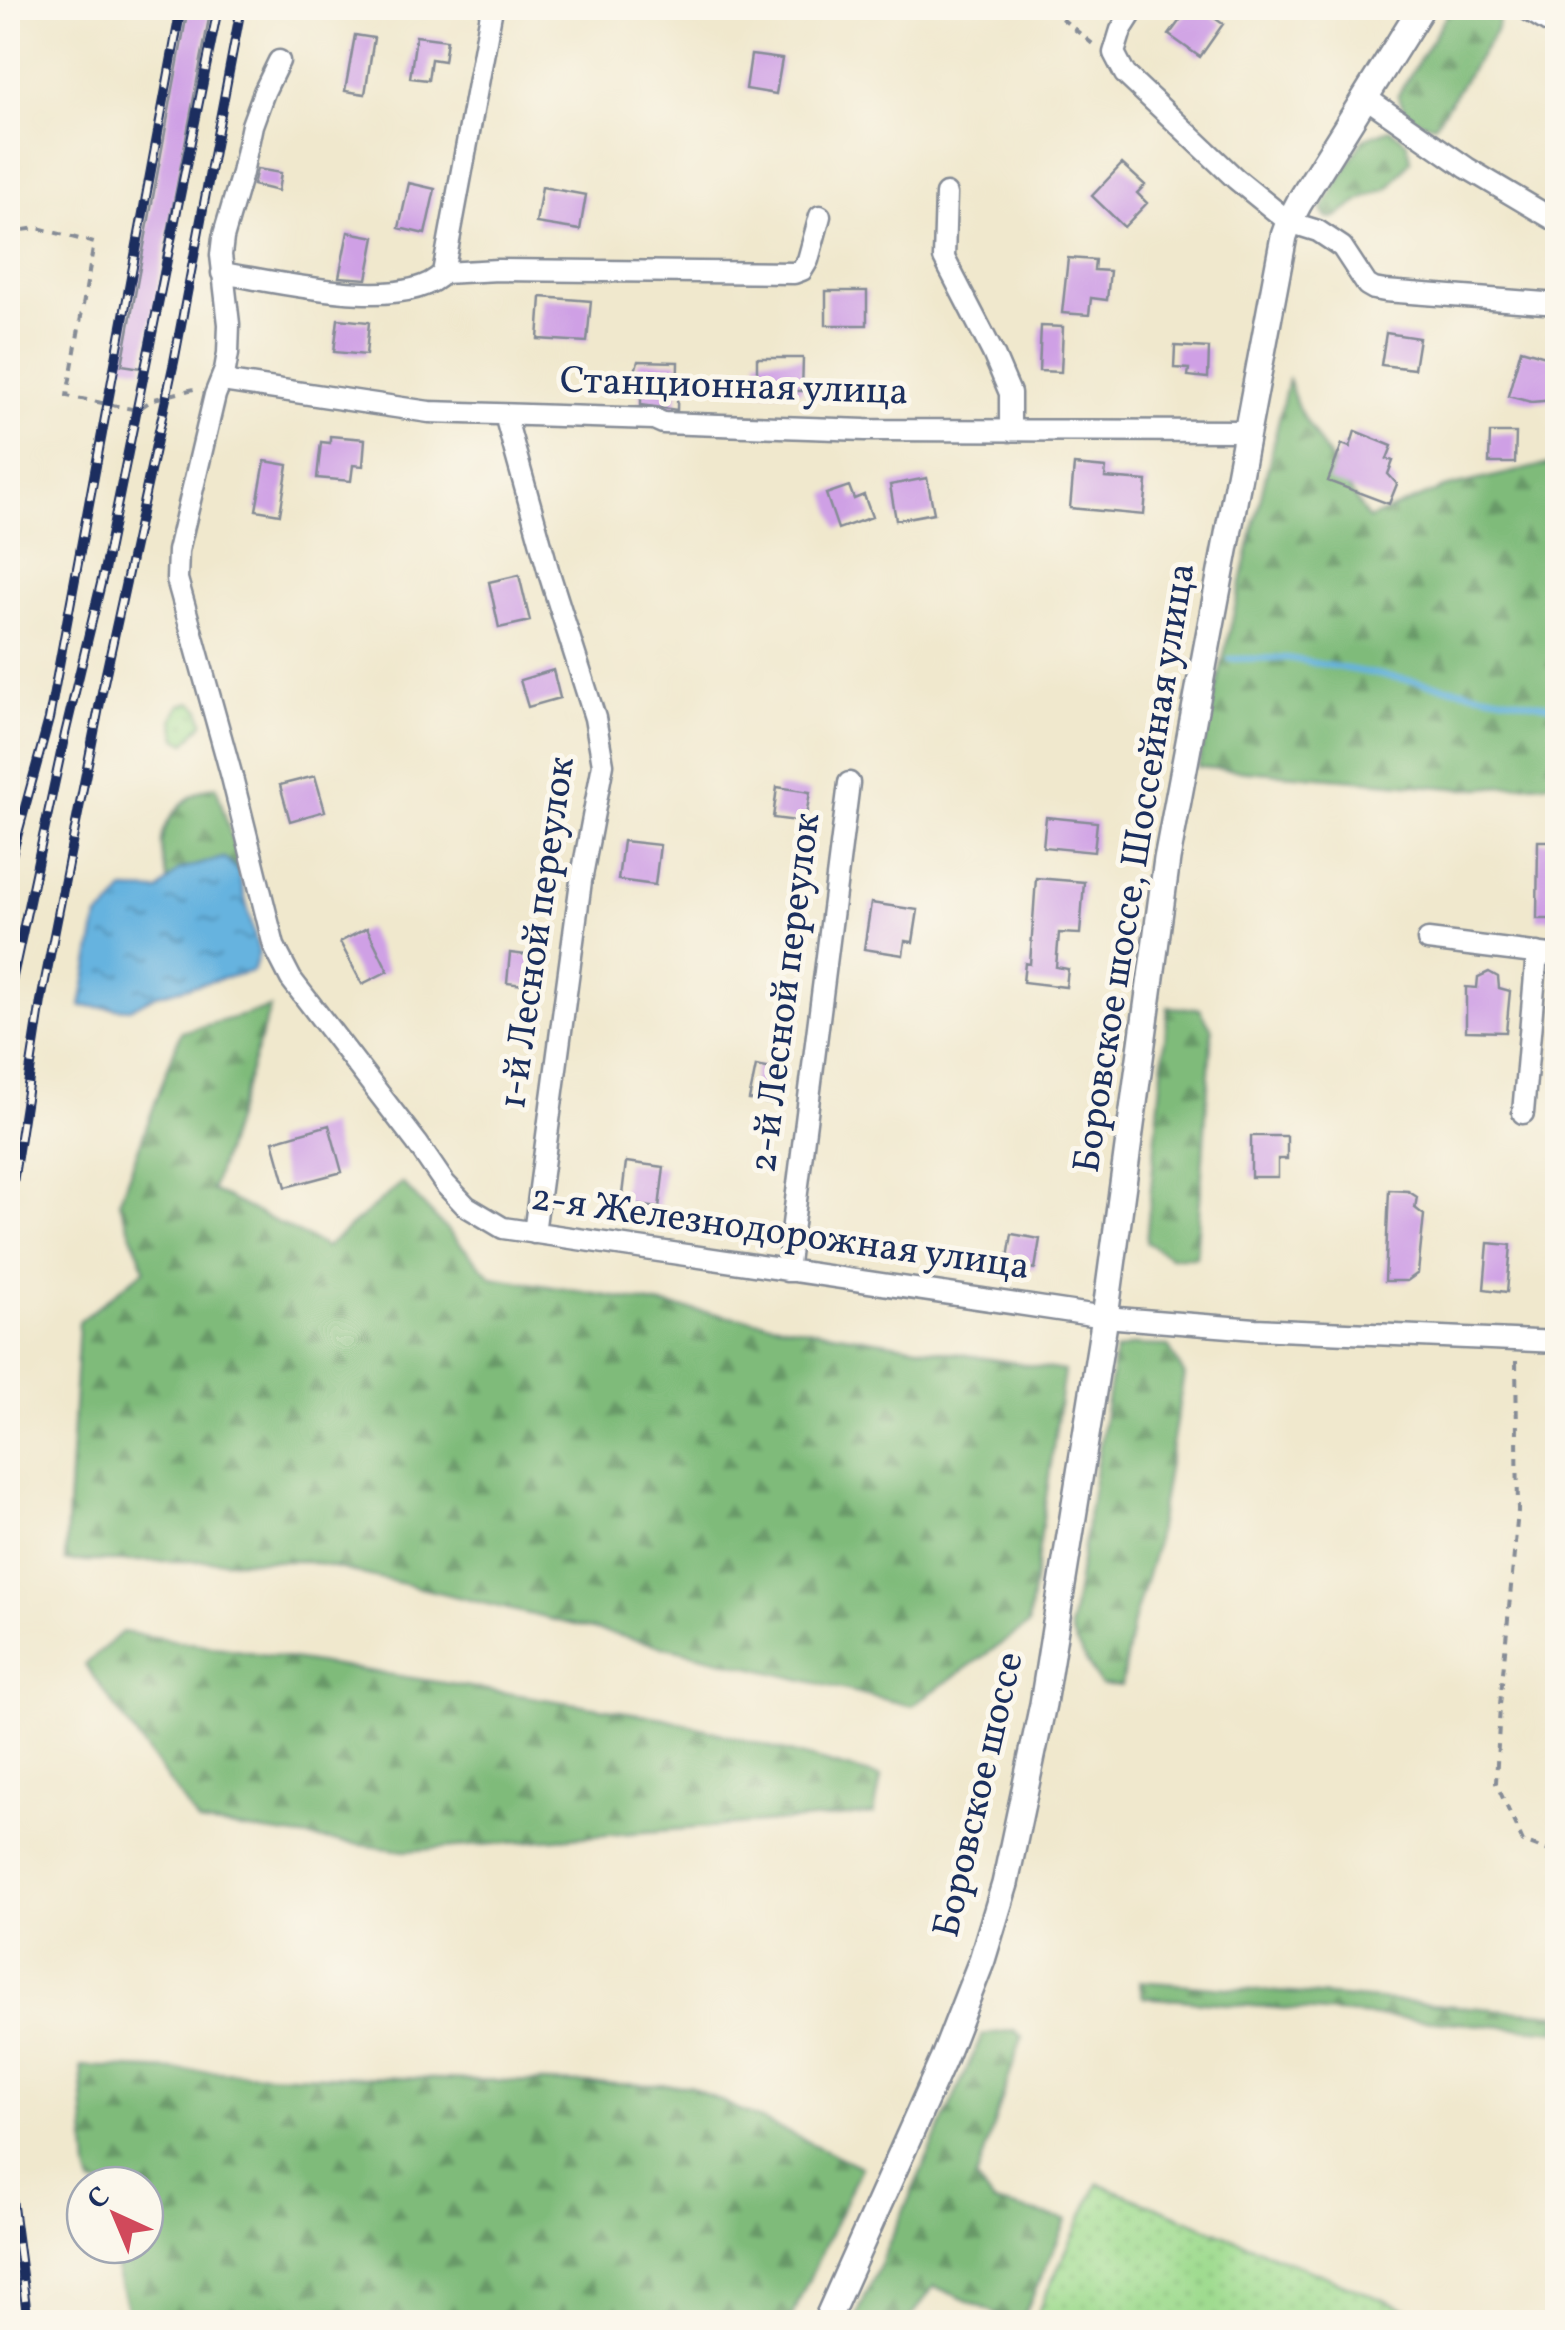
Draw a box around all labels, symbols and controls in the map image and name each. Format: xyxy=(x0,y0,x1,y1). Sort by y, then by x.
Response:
street label: Станционная улица xyxy=(559,355,909,421)
street label: Боровское шоссе, Шоссейная улица xyxy=(1062,559,1210,1177)
street label: 1-й Лесной переулок xyxy=(488,753,590,1113)
street label: 2-й Лесной переулок xyxy=(739,810,835,1176)
street label: 2-я Железнодорожная улица xyxy=(527,1173,1033,1295)
street label: Боровское шоссе xyxy=(921,1647,1039,1943)
north arrow xyxy=(65,2165,165,2265)
text: С xyxy=(79,2179,119,2219)

